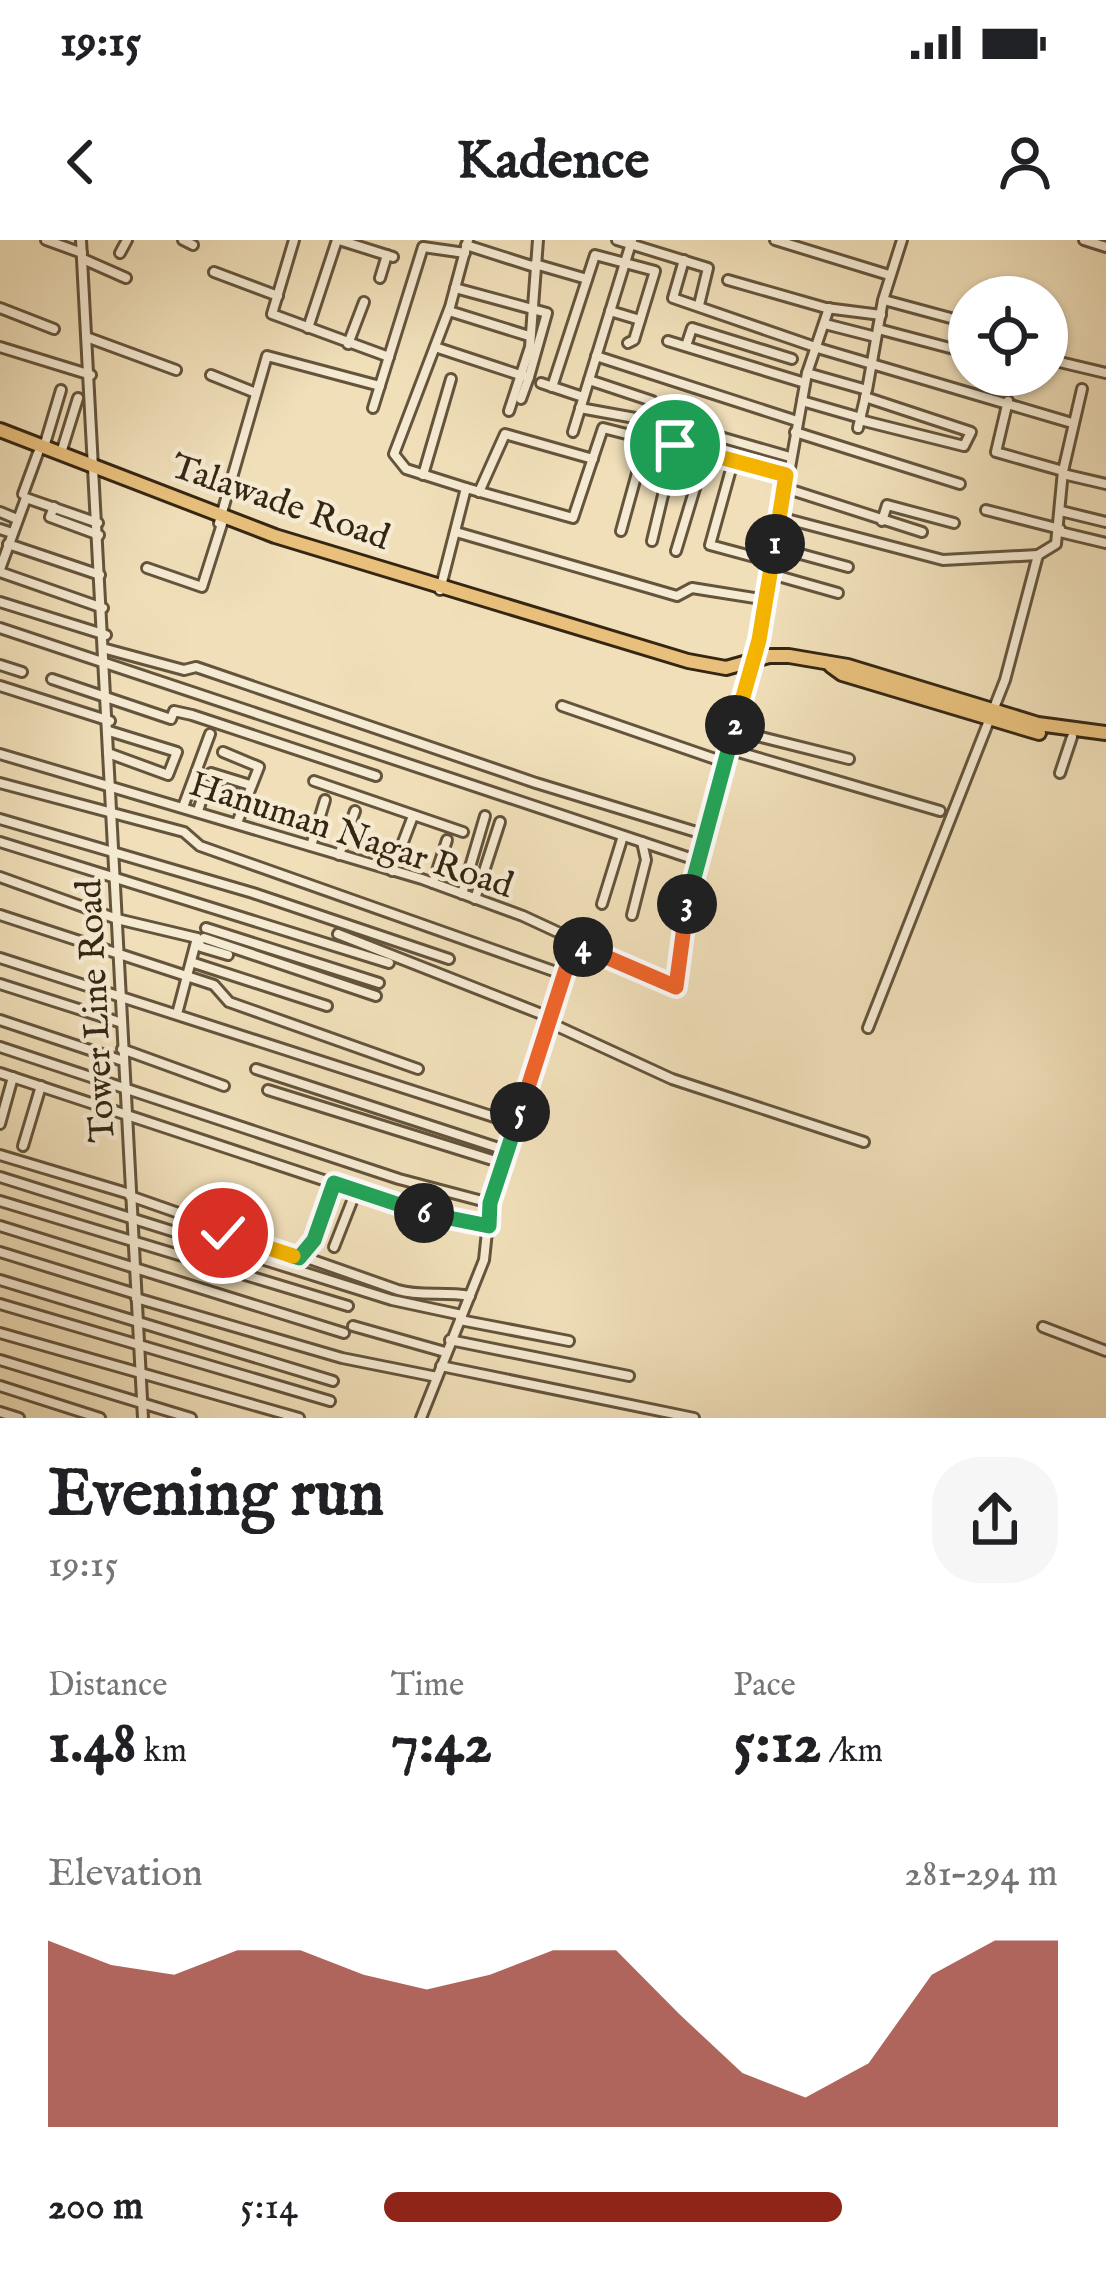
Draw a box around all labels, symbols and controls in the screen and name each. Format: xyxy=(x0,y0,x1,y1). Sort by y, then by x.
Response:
text: 19:15 xyxy=(60,14,141,71)
text: Kadence xyxy=(457,128,649,197)
icon: back xyxy=(48,129,114,195)
icon: person xyxy=(992,129,1058,195)
map controls xyxy=(948,276,1068,396)
button: locate xyxy=(948,276,1068,396)
pin xyxy=(624,394,726,496)
icon: arrive xyxy=(642,412,708,478)
street label: Talawade Road xyxy=(165,444,396,562)
pin: 1 xyxy=(745,514,805,574)
text: 1 xyxy=(769,523,781,565)
pin: 2 xyxy=(705,695,765,755)
text: 2 xyxy=(727,704,743,746)
street label: Hanuman Nagar Road xyxy=(183,762,520,910)
pin: 3 xyxy=(657,874,717,934)
street label: Tower Line Road xyxy=(67,877,127,1144)
text: 3 xyxy=(681,883,693,925)
pin: 4 xyxy=(553,917,613,977)
text: 4 xyxy=(575,926,591,968)
pin: 5 xyxy=(490,1082,550,1142)
text: 5 xyxy=(514,1091,526,1133)
pin xyxy=(172,1182,274,1284)
pin: 6 xyxy=(394,1183,454,1243)
text: 6 xyxy=(417,1192,431,1234)
icon: check xyxy=(190,1200,256,1266)
text: Evening run xyxy=(48,1454,384,1538)
button: share xyxy=(932,1457,1058,1583)
text: 19:15 xyxy=(48,1541,119,1590)
text: Distance xyxy=(48,1665,167,1707)
text: Time xyxy=(391,1665,464,1707)
text: Pace xyxy=(733,1665,796,1707)
text: 1.48 xyxy=(48,1707,137,1783)
text: 7:42 xyxy=(391,1707,492,1783)
text: 5:12 xyxy=(733,1707,821,1783)
text: km xyxy=(137,1731,187,1773)
text: /km xyxy=(821,1731,883,1773)
text: Elevation xyxy=(48,1850,203,1899)
text: 281–294 m xyxy=(904,1850,1058,1899)
text: 200 m xyxy=(48,2183,143,2232)
text: 5:14 xyxy=(240,2183,298,2232)

